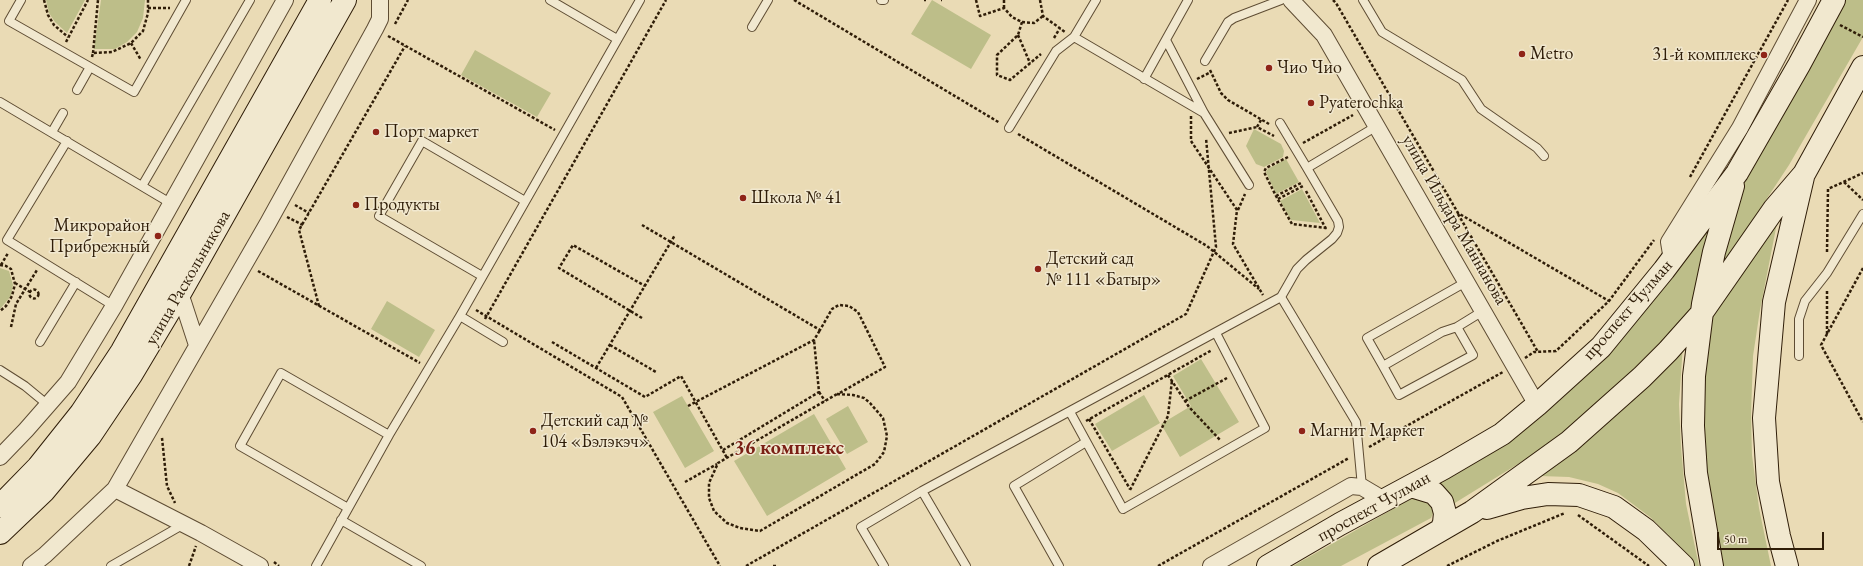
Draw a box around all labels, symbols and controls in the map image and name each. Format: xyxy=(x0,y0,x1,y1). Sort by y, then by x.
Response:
place label: Metro xyxy=(1530,43,1573,65)
place label: 31-й комплекс xyxy=(1652,44,1756,66)
marker: Metro xyxy=(1517,49,1527,59)
marker: 31-й комплекс xyxy=(1759,50,1769,60)
place label: Чио Чио xyxy=(1277,57,1342,79)
marker: Чио Чио xyxy=(1264,63,1274,73)
place label: Pyaterochka xyxy=(1319,92,1404,114)
marker: Pyaterochka xyxy=(1306,98,1316,108)
place label: Порт маркет xyxy=(384,121,479,143)
marker: Порт маркет xyxy=(371,127,381,137)
street label: улица Ильдара Маннанова xyxy=(1396,131,1512,309)
place label: Школа № 41 xyxy=(751,187,842,209)
marker: Школа № 41 xyxy=(738,193,748,203)
place label: Продукты xyxy=(364,194,440,216)
marker: Продукты xyxy=(351,200,361,210)
street label: улица Раскольникова xyxy=(141,207,235,349)
place label: Микрорайон Прибрежный xyxy=(49,215,150,258)
marker: Микрорайон Прибрежный xyxy=(153,231,163,241)
place label: Детский сад № 111 «Батыр» xyxy=(1046,248,1161,290)
street label: проспект Чулман xyxy=(1578,255,1678,365)
marker: Детский сад № 111 «Батыр» xyxy=(1033,264,1043,274)
place label: Детский сад № 104 «Бэлэкэч» xyxy=(541,410,649,452)
place label: Магнит Маркет xyxy=(1310,420,1424,442)
marker: Детский сад № 104 «Бэлэкэч» xyxy=(528,426,538,436)
marker: Магнит Маркет xyxy=(1297,426,1307,436)
district label: 36 комплекс xyxy=(734,437,844,461)
street label: проспект Чулман xyxy=(1314,467,1434,547)
scale bar xyxy=(1719,524,1826,550)
text: 50 m xyxy=(1724,531,1747,547)

